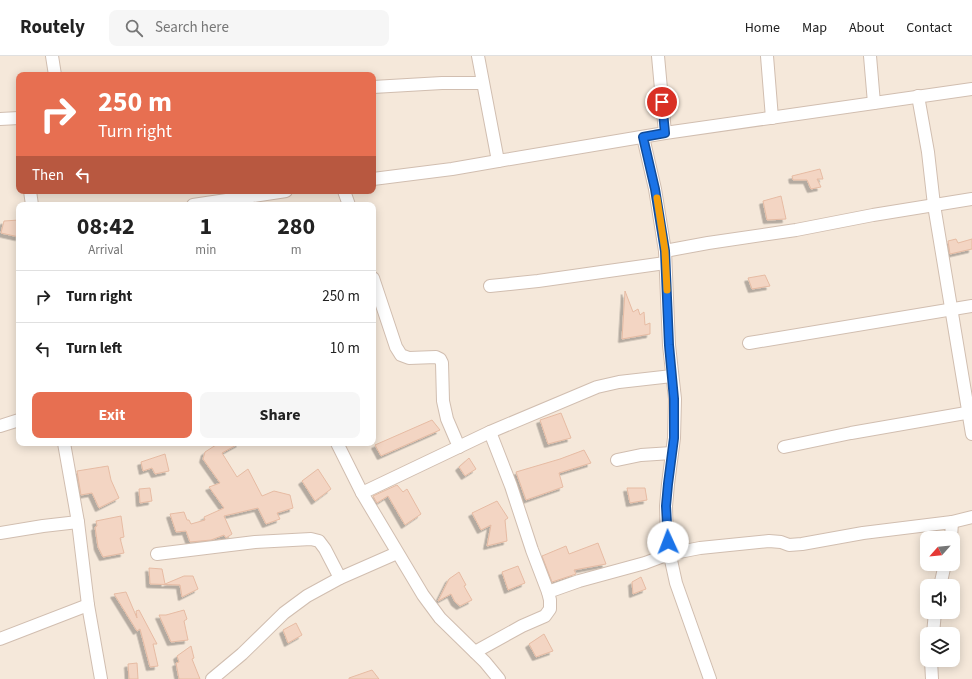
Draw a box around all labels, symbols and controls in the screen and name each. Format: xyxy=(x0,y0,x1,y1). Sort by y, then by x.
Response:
search box xyxy=(109,10,389,46)
text: Routely xyxy=(20,14,85,41)
icon: search xyxy=(123,17,145,39)
text: Search here xyxy=(155,17,229,38)
text: Home xyxy=(745,18,780,38)
text: Map xyxy=(802,18,827,38)
text: About xyxy=(849,18,884,38)
text: Contact xyxy=(906,18,952,38)
text: 250 m xyxy=(98,82,172,122)
pin xyxy=(645,85,679,119)
icon: right xyxy=(32,88,84,140)
icon: arrive xyxy=(651,91,673,113)
text: Turn right xyxy=(98,119,172,144)
icon: left xyxy=(72,164,94,186)
text: Then xyxy=(32,165,64,186)
text: 08:42 xyxy=(77,209,135,244)
text: 1 xyxy=(200,209,212,244)
text: 280 xyxy=(277,209,315,244)
text: Arrival xyxy=(88,241,123,259)
text: min xyxy=(195,241,216,259)
text: m xyxy=(291,241,302,259)
icon: right xyxy=(32,286,54,308)
text: Turn right xyxy=(66,286,132,307)
text: 250 m xyxy=(322,286,360,307)
icon: left xyxy=(32,338,54,360)
text: Turn left xyxy=(66,338,122,359)
text: 10 m xyxy=(330,338,360,359)
button: Exit xyxy=(32,392,192,438)
button: Share xyxy=(200,392,360,438)
position arrow xyxy=(647,521,689,563)
north arrow xyxy=(920,531,960,571)
map controls xyxy=(920,531,960,667)
button: sound xyxy=(920,579,960,619)
button: layers xyxy=(920,627,960,667)

